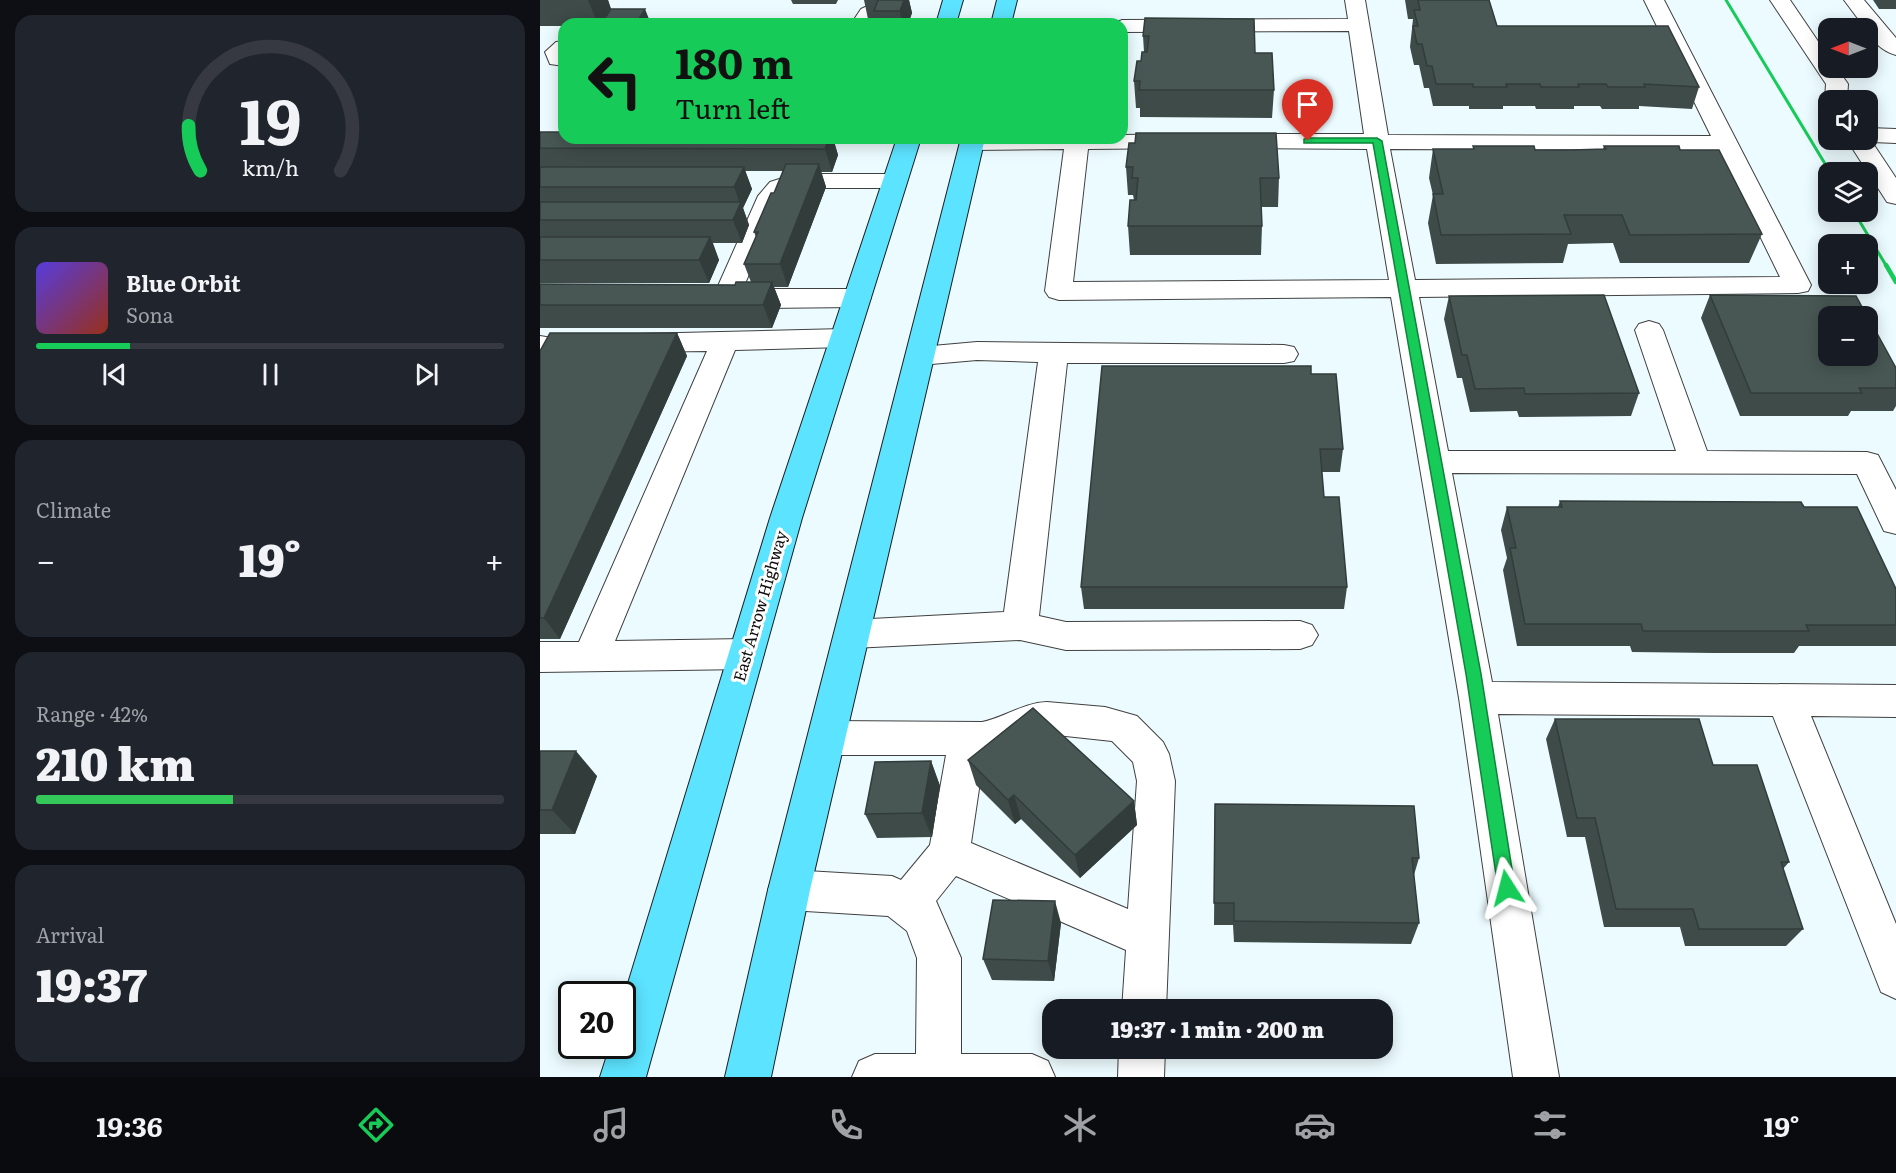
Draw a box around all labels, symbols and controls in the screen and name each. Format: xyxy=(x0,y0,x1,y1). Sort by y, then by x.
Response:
north arrow xyxy=(1818,18,1878,78)
map controls xyxy=(1818,18,1878,366)
text: 180 m xyxy=(675,30,793,92)
icon: left xyxy=(576,42,654,120)
text: 19 xyxy=(239,72,301,164)
pin xyxy=(1282,79,1333,141)
text: Turn left xyxy=(675,87,790,127)
icon: arrive xyxy=(1291,88,1324,121)
button: sound xyxy=(1818,90,1878,150)
text: km/h xyxy=(241,151,299,183)
button: layers xyxy=(1818,162,1878,222)
button: + xyxy=(1818,234,1878,294)
text: Blue Orbit xyxy=(126,266,241,299)
text: Sona xyxy=(126,299,174,329)
button: − xyxy=(1818,306,1878,366)
icon: previous xyxy=(98,358,131,391)
icon: pause xyxy=(254,358,287,391)
icon: next xyxy=(410,358,443,391)
text: Climate xyxy=(36,494,111,524)
text: 19° xyxy=(239,524,301,591)
street label: East Arrow Highway xyxy=(726,527,792,684)
text: − xyxy=(36,534,55,583)
text: + xyxy=(485,534,504,583)
text: Range · 42% xyxy=(36,698,148,728)
text: 210 km xyxy=(36,728,195,795)
position arrow xyxy=(1475,856,1539,920)
text: Arrival xyxy=(36,919,104,949)
text: 19:37 xyxy=(36,949,147,1016)
speed limit sign: 20 xyxy=(558,981,636,1059)
text: 19:37 · 1 min · 200 m xyxy=(1111,1012,1324,1045)
icon: directions xyxy=(355,1104,397,1146)
icon: music xyxy=(590,1104,632,1146)
icon: phone xyxy=(825,1104,867,1146)
icon: climate xyxy=(1059,1104,1101,1146)
icon: car xyxy=(1294,1104,1336,1146)
icon: filters xyxy=(1529,1104,1571,1146)
text: 19:36 xyxy=(96,1105,163,1145)
text: 19° xyxy=(1763,1105,1800,1145)

